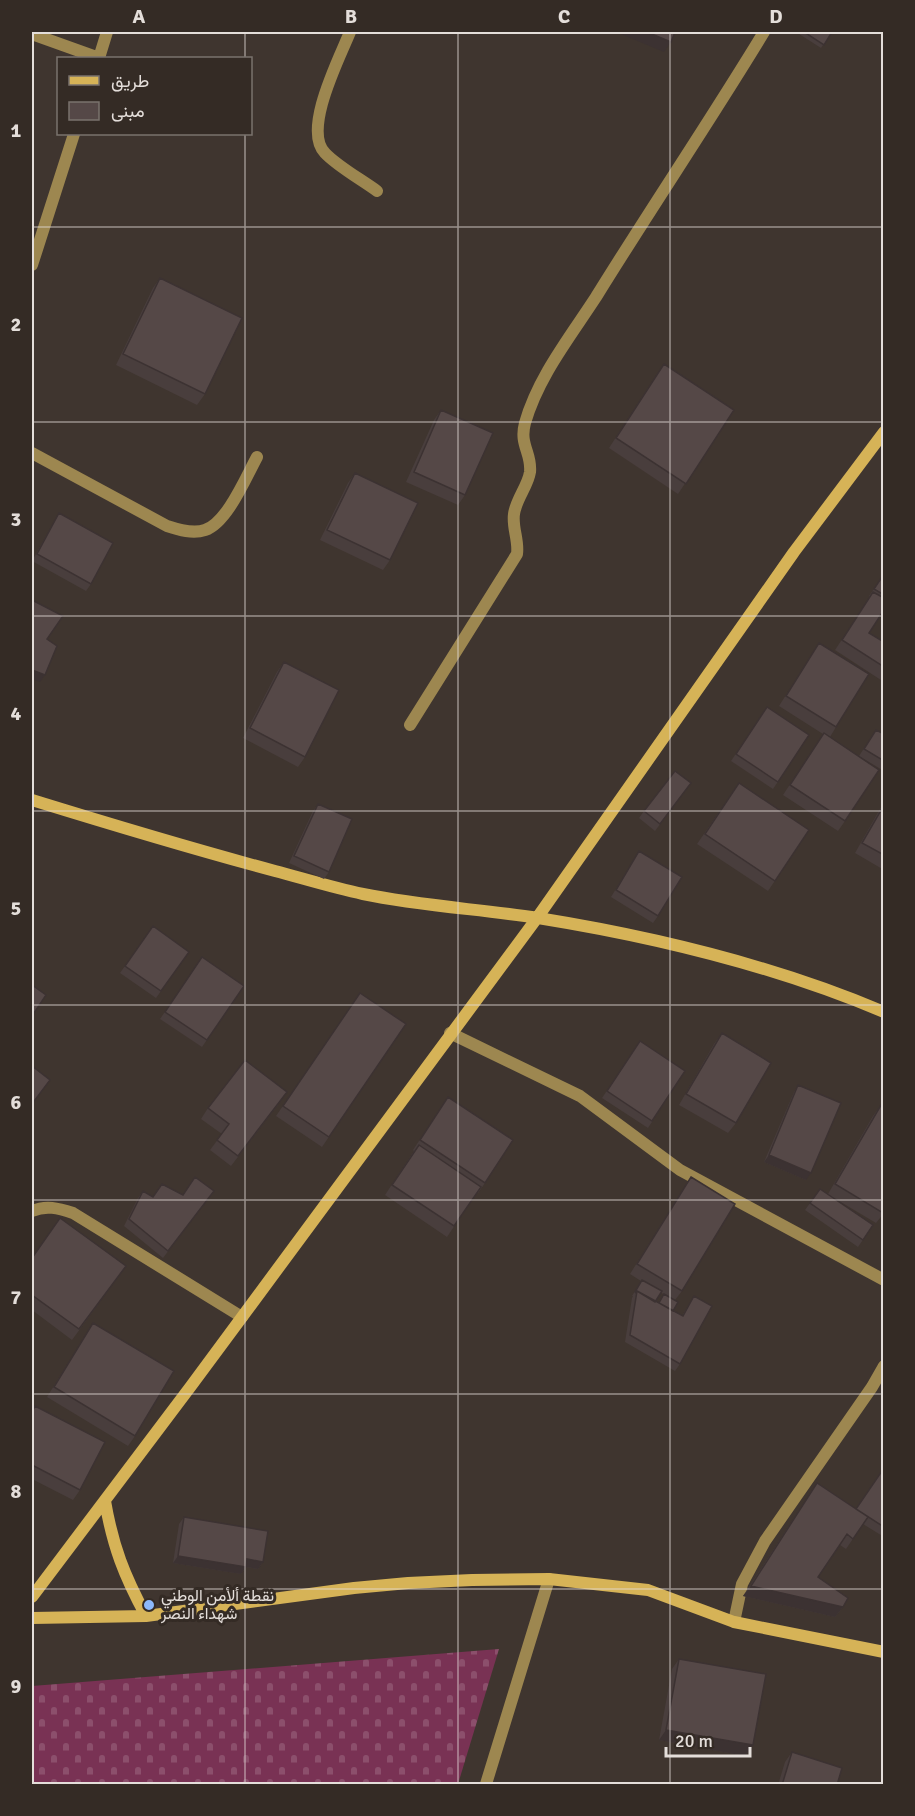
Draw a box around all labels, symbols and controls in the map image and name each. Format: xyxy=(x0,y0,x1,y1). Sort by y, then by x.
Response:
text: A xyxy=(133,4,146,29)
text: B xyxy=(345,4,357,29)
text: C xyxy=(558,4,570,29)
text: D xyxy=(769,4,783,29)
legend xyxy=(57,57,252,135)
text: طريق xyxy=(111,70,149,92)
text: مبنى xyxy=(111,100,145,122)
text: 1 xyxy=(11,118,22,143)
text: 2 xyxy=(11,312,21,337)
text: 3 xyxy=(11,507,21,532)
text: 4 xyxy=(11,701,22,726)
text: 5 xyxy=(11,896,21,921)
text: 6 xyxy=(11,1090,22,1115)
text: 7 xyxy=(11,1285,22,1310)
text: 8 xyxy=(11,1479,22,1504)
place label: نقطة ألأمن الوطني شهداء النصر xyxy=(160,1586,274,1624)
marker: نقطة ألأمن الوطني شهداء النصر xyxy=(142,1598,156,1612)
text: 9 xyxy=(11,1674,22,1699)
scale bar xyxy=(666,1720,750,1758)
text: 20 m xyxy=(675,1730,713,1752)

